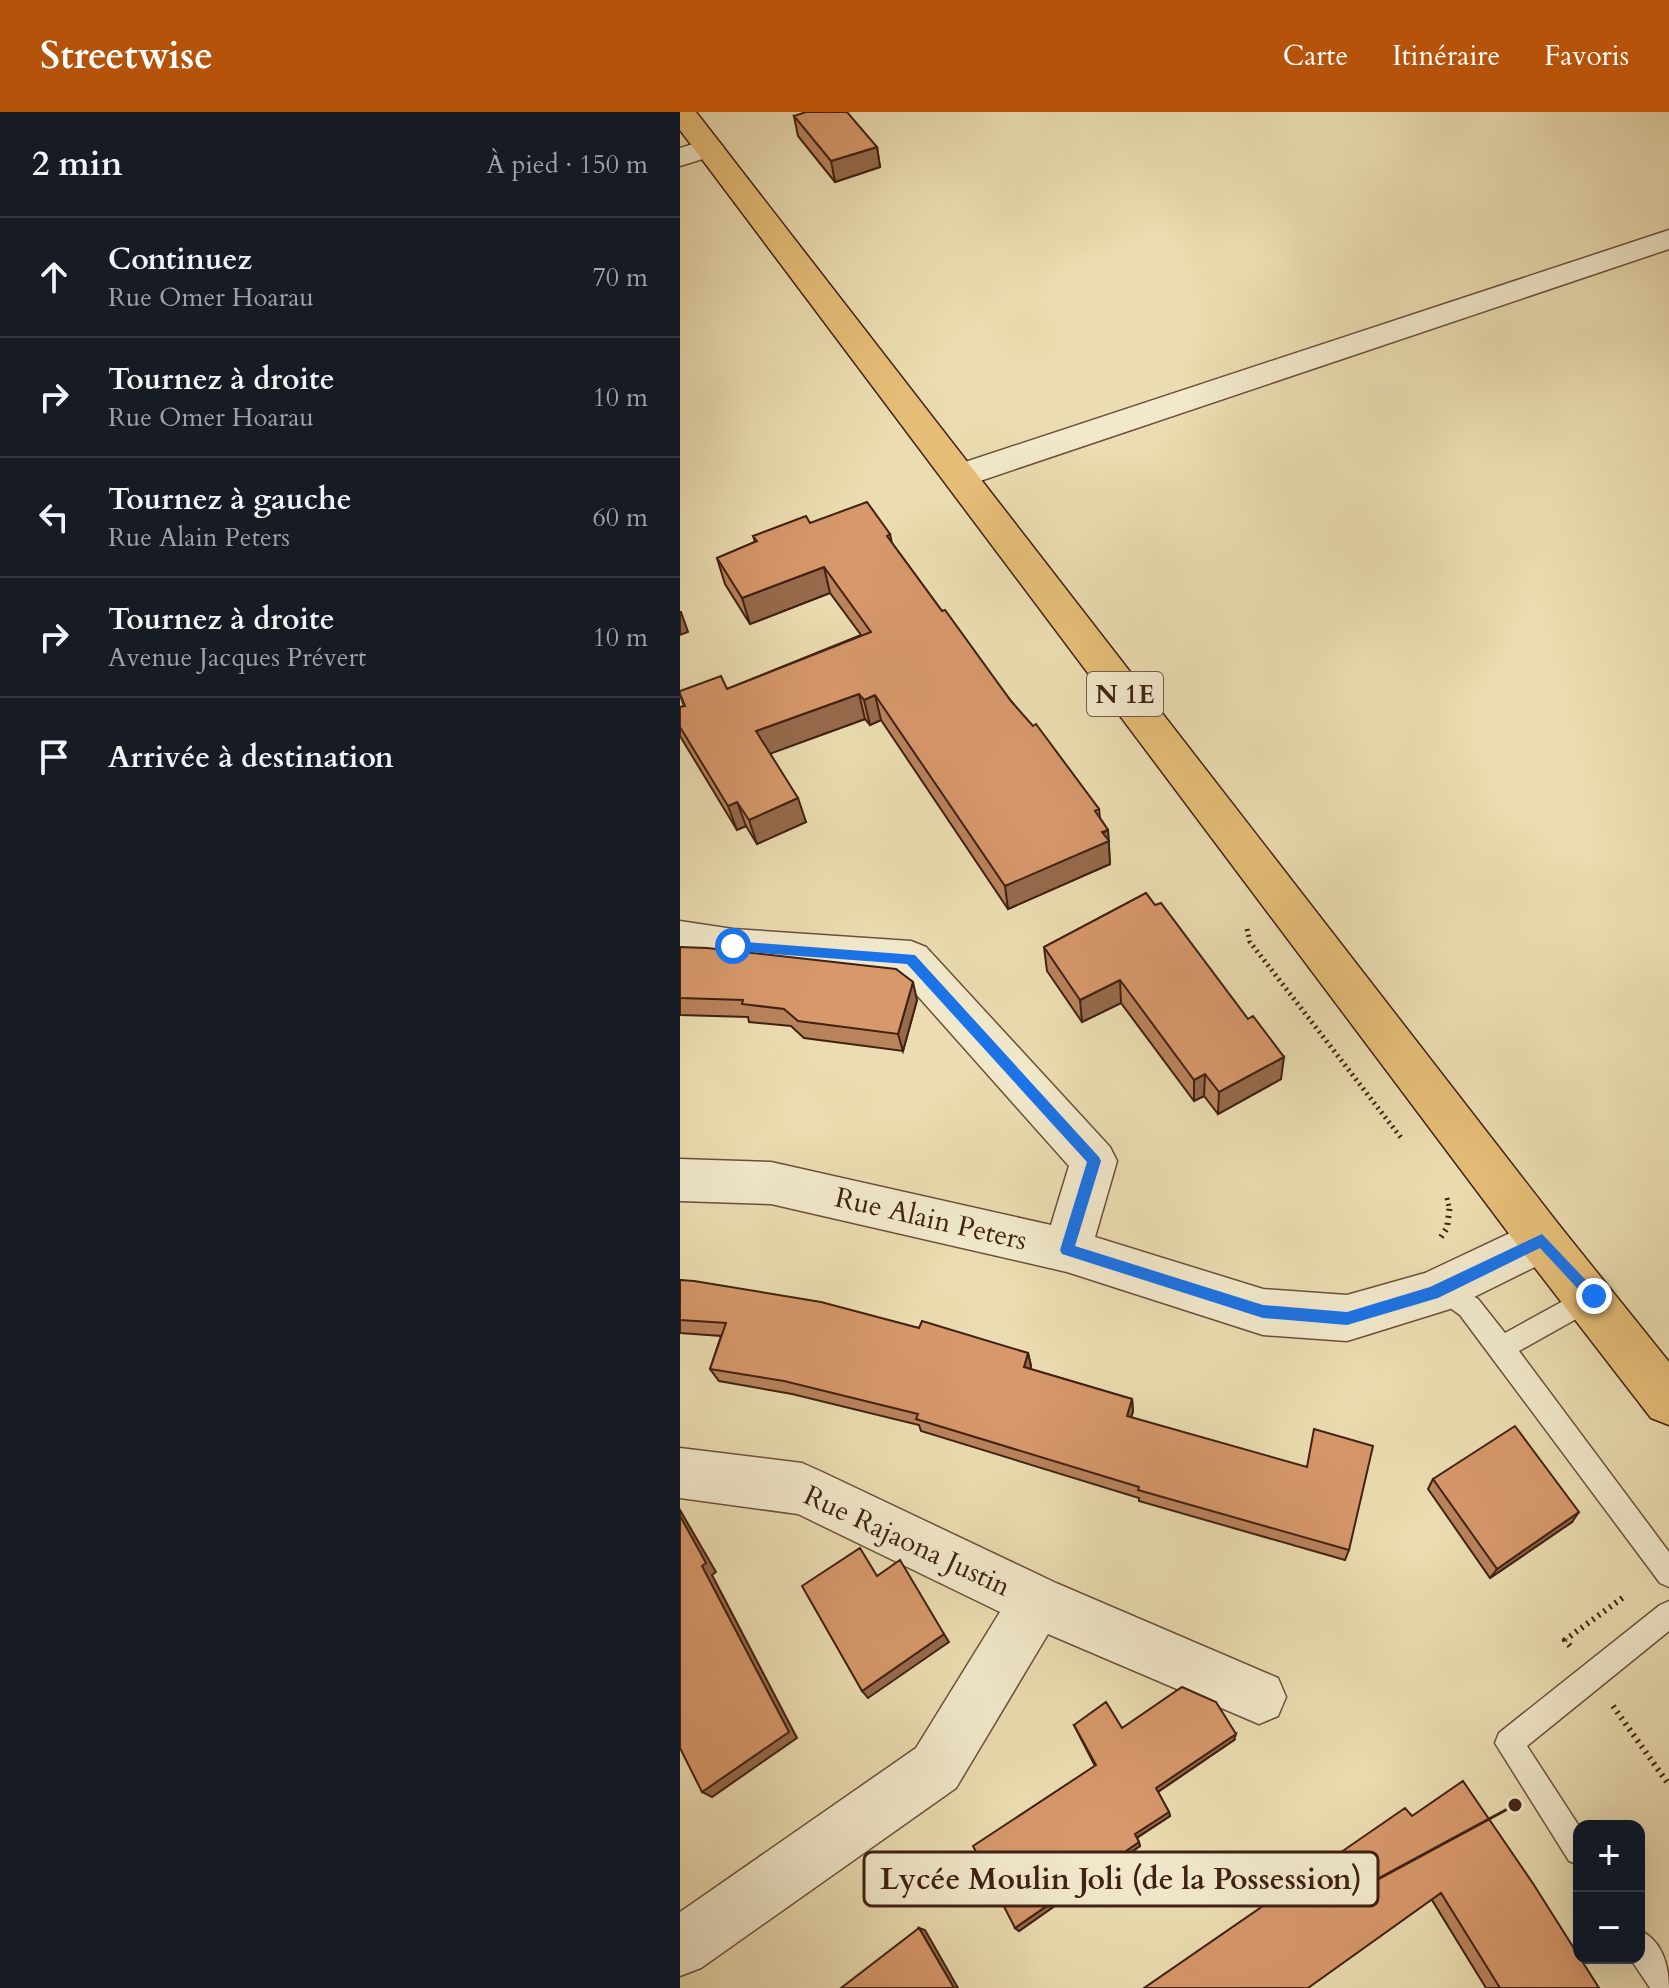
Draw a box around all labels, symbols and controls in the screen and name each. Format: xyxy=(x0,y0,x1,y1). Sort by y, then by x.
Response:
text: Streetwise xyxy=(40,30,213,82)
text: Carte xyxy=(1283,37,1348,75)
text: Itinéraire xyxy=(1392,37,1500,75)
text: Favoris xyxy=(1544,37,1629,75)
text: 2 min xyxy=(32,141,123,187)
text: À pied · 150 m xyxy=(486,147,648,182)
text: Continuez xyxy=(108,239,252,280)
icon: ahead xyxy=(32,255,76,299)
text: 70 m xyxy=(592,260,648,295)
text: Rue Omer Hoarau xyxy=(108,280,314,315)
text: Tournez à droite xyxy=(108,359,335,400)
icon: right xyxy=(32,375,76,419)
text: 10 m xyxy=(592,380,648,415)
text: Rue Omer Hoarau xyxy=(108,400,314,435)
text: Tournez à gauche xyxy=(108,479,352,520)
icon: left xyxy=(32,495,76,539)
text: 60 m xyxy=(592,500,648,535)
text: Rue Alain Peters xyxy=(108,520,290,555)
text: Tournez à droite xyxy=(108,599,335,640)
icon: right xyxy=(32,615,76,659)
text: 10 m xyxy=(592,620,648,655)
text: Avenue Jacques Prévert xyxy=(108,640,366,675)
road number: N 1E xyxy=(1087,672,1163,716)
icon: arrive xyxy=(32,735,76,779)
text: Arrivée à destination xyxy=(108,737,394,778)
route start xyxy=(715,928,751,964)
street label: Rue Alain Peters xyxy=(831,1178,1031,1260)
route end xyxy=(1576,1278,1612,1314)
street label: Rue Rajaona Justin xyxy=(797,1476,1017,1606)
map controls xyxy=(1573,1820,1645,1964)
button: + xyxy=(1573,1820,1645,1892)
callout: Lycée Moulin Joli (de la Possession) xyxy=(864,1852,1378,1906)
text: Lycée Moulin Joli (de la Possession) xyxy=(880,1859,1362,1900)
button: − xyxy=(1573,1892,1645,1964)

